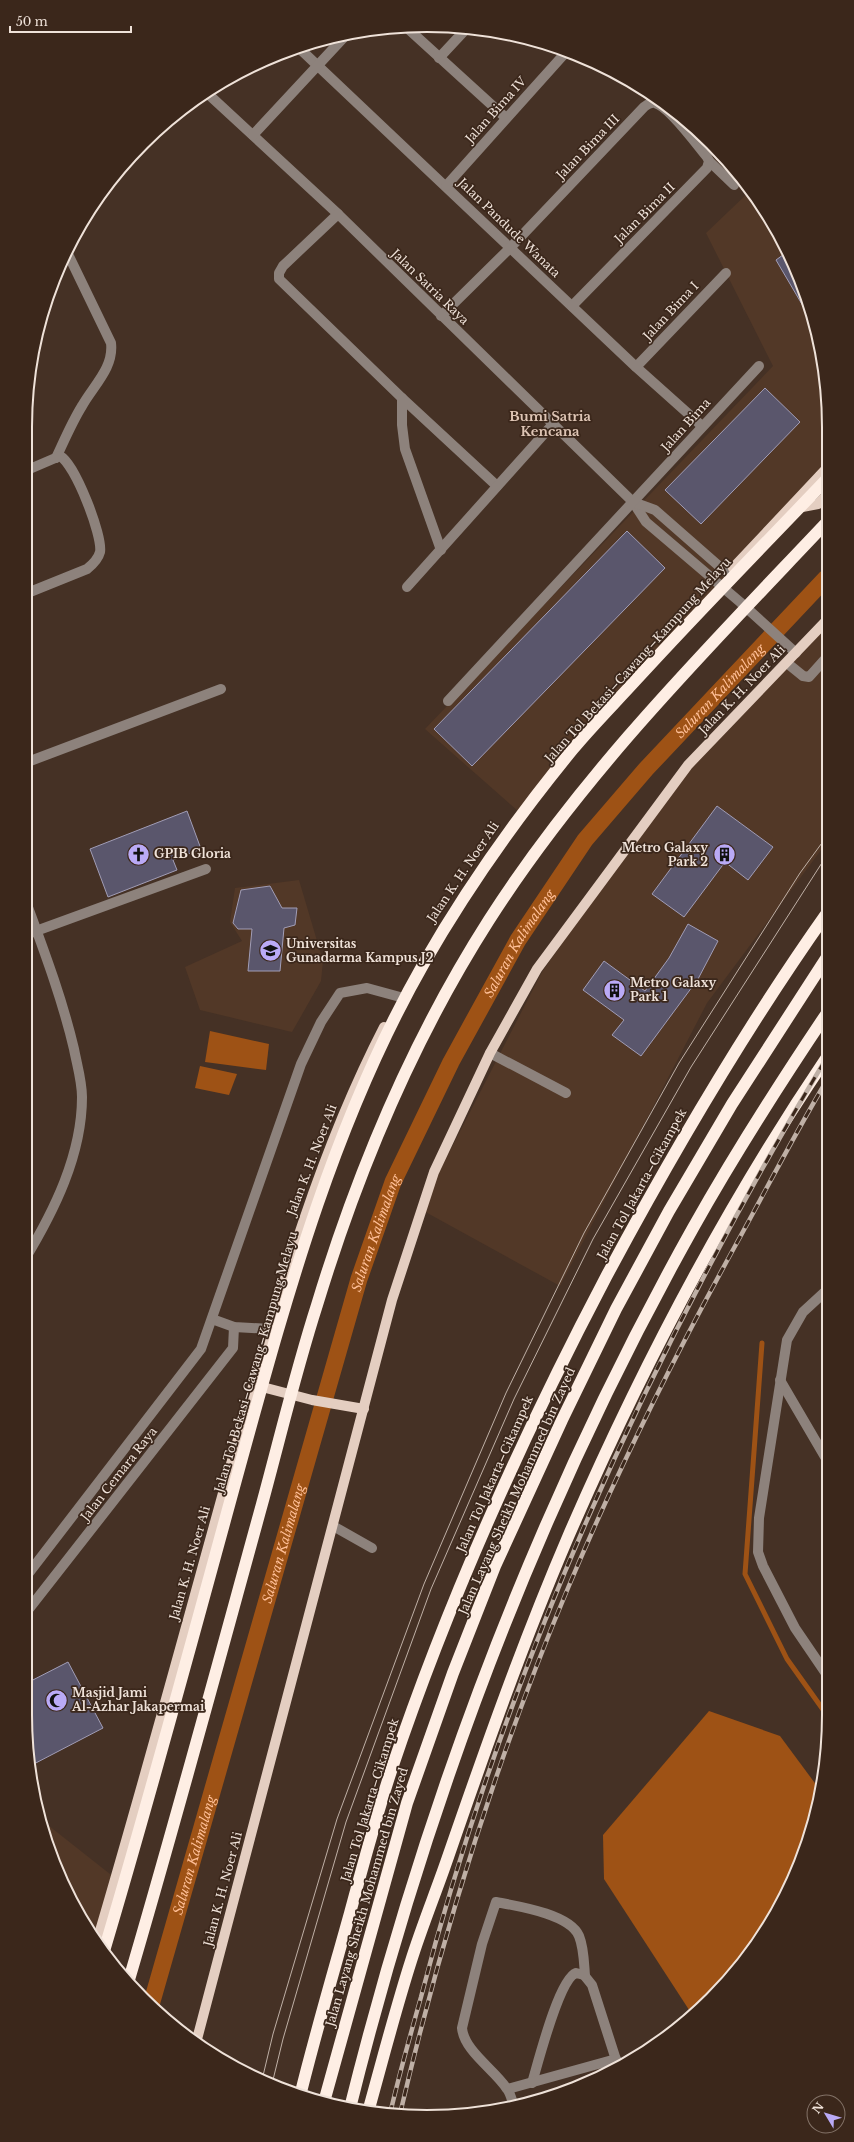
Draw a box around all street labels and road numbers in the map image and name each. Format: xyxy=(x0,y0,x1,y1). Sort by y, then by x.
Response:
street label: Jalan Bima IV xyxy=(461,73,530,147)
street label: Jalan Bima III xyxy=(552,111,622,184)
street label: Jalan Pandude Wanata xyxy=(454,174,564,281)
street label: Jalan Bima II xyxy=(610,179,678,247)
street label: Jalan Satria Raya xyxy=(387,244,472,328)
street label: Jalan Bima I xyxy=(638,278,701,344)
street label: Jalan Bima xyxy=(657,395,714,456)
street label: Jalan Tol Bekasi–Cawang–Kampung Melayu xyxy=(540,554,734,767)
street label: Jalan K. H. Noer Ali xyxy=(694,642,788,739)
street label: Jalan K. H. Noer Ali xyxy=(422,819,502,926)
street label: Jalan K. H. Noer Ali xyxy=(283,1102,340,1219)
street label: Jalan Tol Jakarta–Cikampek xyxy=(593,1105,690,1263)
street label: Jalan Tol Bekasi–Cawang–Kampung Melayu xyxy=(210,1230,300,1496)
street label: Jalan Layang Sheikh Mohammed bin Zayed xyxy=(454,1365,578,1618)
street label: Jalan Tol Jakarta–Cikampek xyxy=(452,1393,536,1556)
street label: Jalan Cemara Raya xyxy=(76,1423,160,1525)
street label: Jalan K. H. Noer Ali xyxy=(166,1504,213,1623)
street label: Jalan Tol Jakarta–Cikampek xyxy=(337,1716,402,1885)
street label: Jalan Layang Sheikh Mohammed bin Zayed xyxy=(322,1766,411,2030)
street label: Jalan K. H. Noer Ali xyxy=(200,1830,245,1950)

